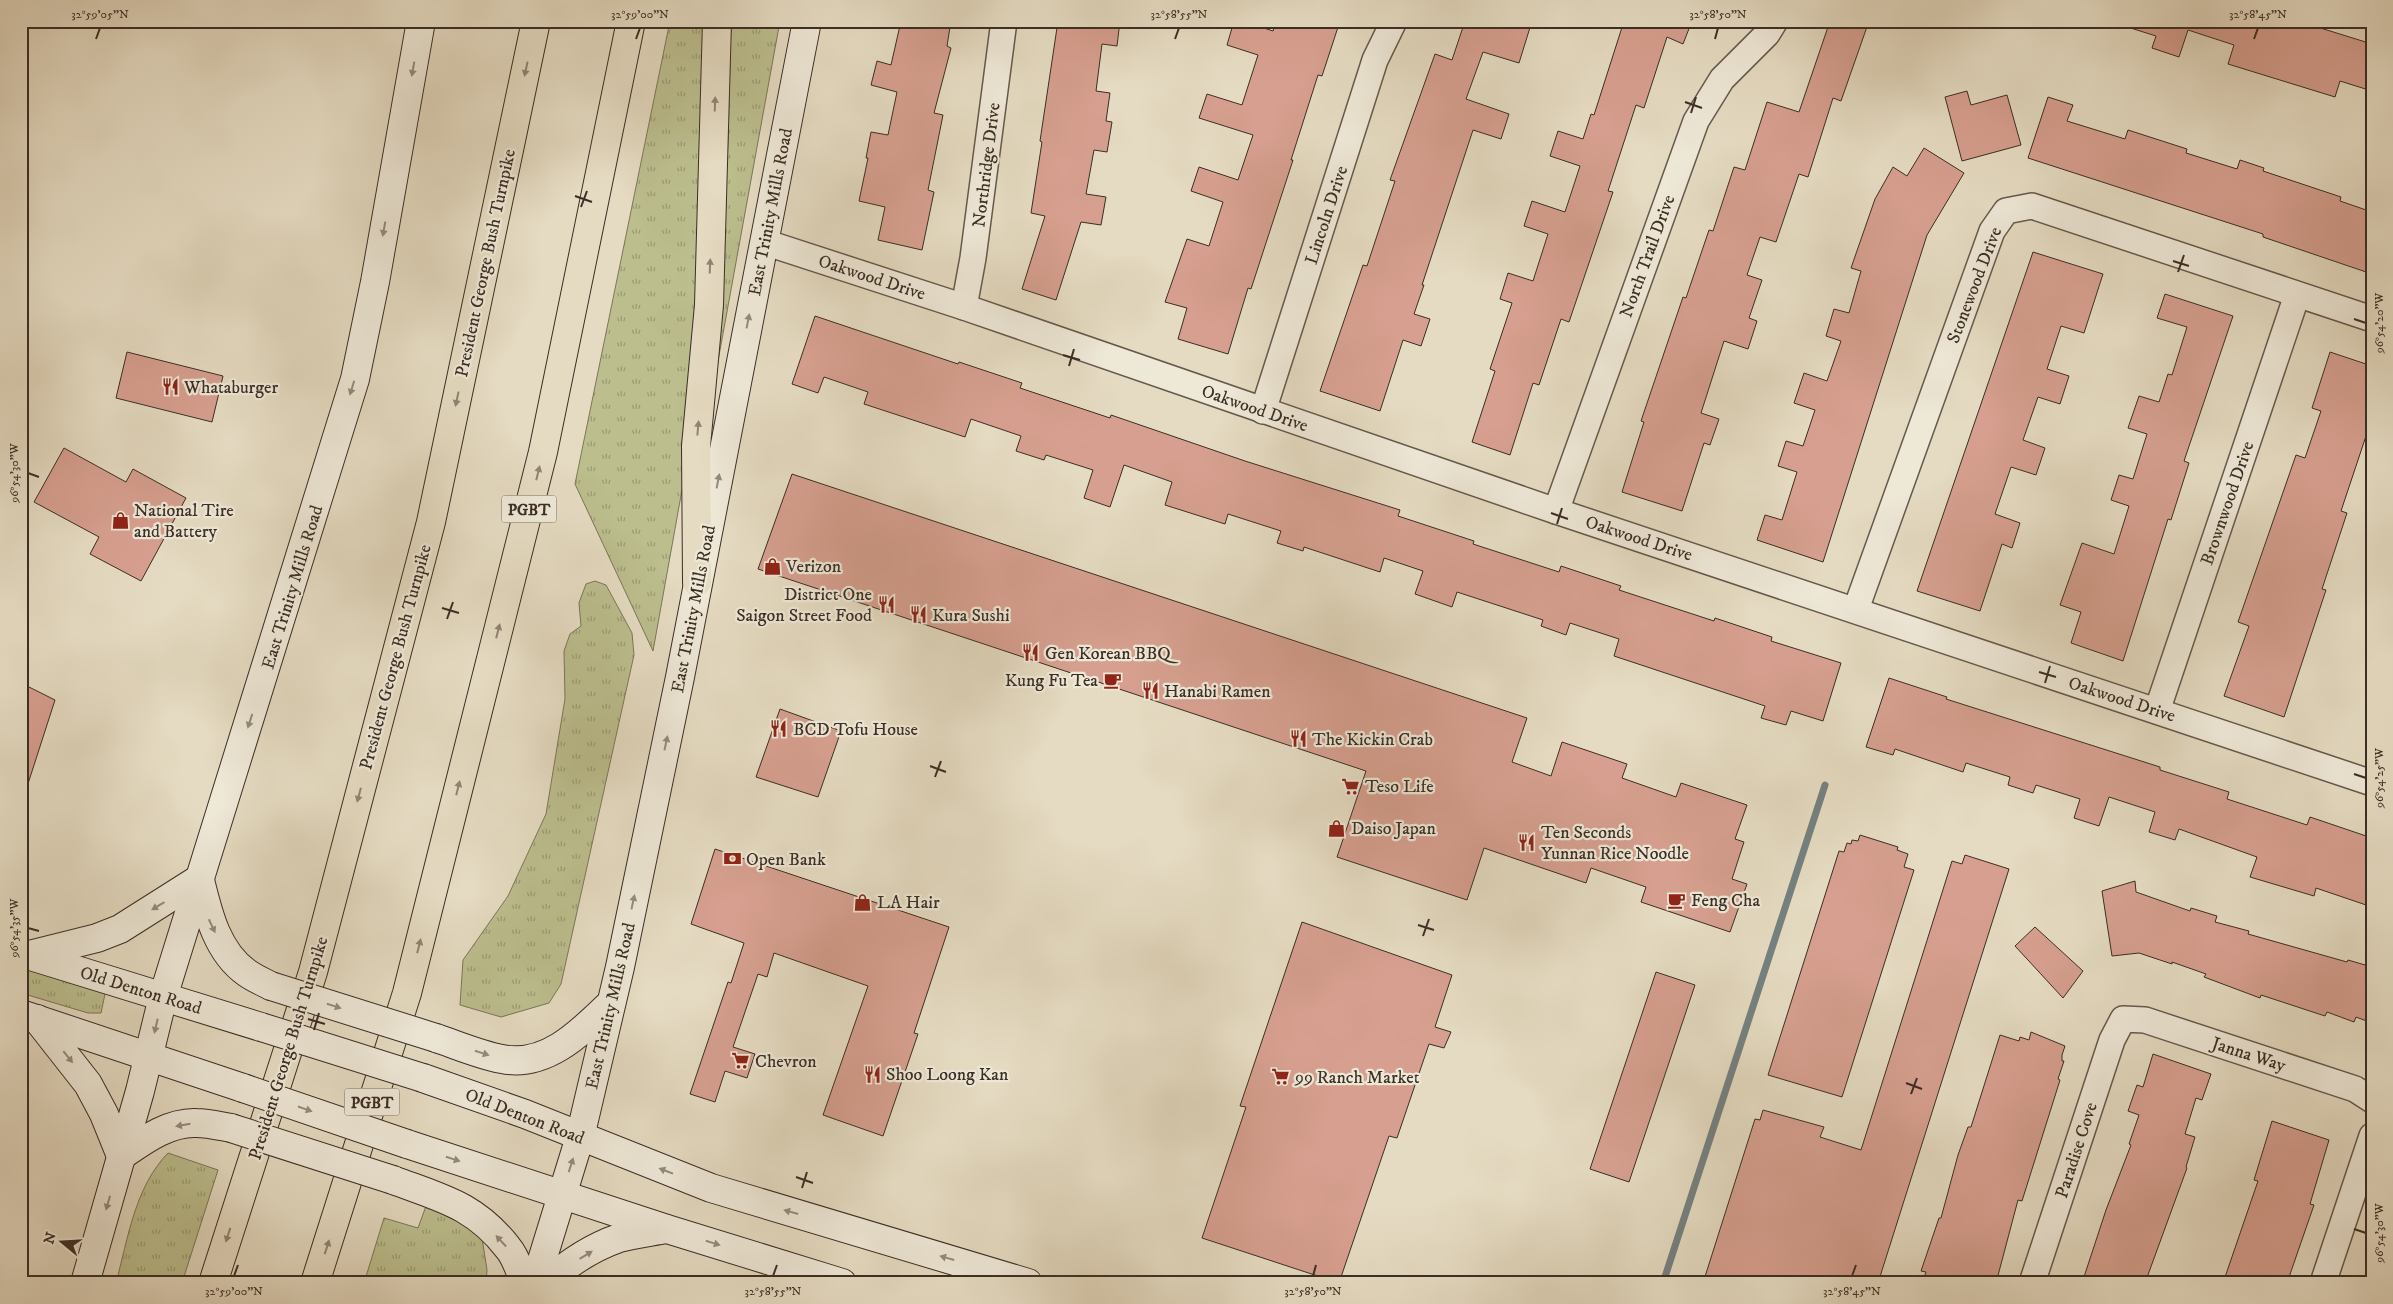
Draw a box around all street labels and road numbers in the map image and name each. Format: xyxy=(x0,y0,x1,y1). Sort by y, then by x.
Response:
street label: Northridge Drive xyxy=(968,102,1006,229)
street label: East Trinity Mills Road xyxy=(744,126,798,298)
street label: President George Bush Turnpike xyxy=(451,147,521,379)
street label: Lincoln Drive xyxy=(1301,163,1353,267)
street label: North Trail Drive xyxy=(1616,192,1680,321)
street label: Stonewood Drive xyxy=(1943,224,2007,347)
street label: Oakwood Drive xyxy=(815,250,928,306)
street label: Oakwood Drive xyxy=(1199,380,1311,437)
street label: Brownwood Drive xyxy=(2196,439,2259,568)
road number: PGBT xyxy=(502,496,556,522)
street label: East Trinity Mills Road xyxy=(258,503,328,672)
street label: Oakwood Drive xyxy=(1582,511,1695,567)
street label: East Trinity Mills Road xyxy=(667,523,721,695)
street label: President George Bush Turnpike xyxy=(355,542,437,772)
street label: Oakwood Drive xyxy=(2065,672,2178,728)
street label: East Trinity Mills Road xyxy=(581,921,641,1092)
street label: President George Bush Turnpike xyxy=(244,934,333,1163)
street label: Old Denton Road xyxy=(77,962,204,1020)
street label: Janna Way xyxy=(2207,1032,2289,1077)
street label: Old Denton Road xyxy=(462,1084,587,1150)
road number: PGBT xyxy=(344,1088,400,1116)
street label: Paradise Cove xyxy=(2051,1100,2103,1201)

